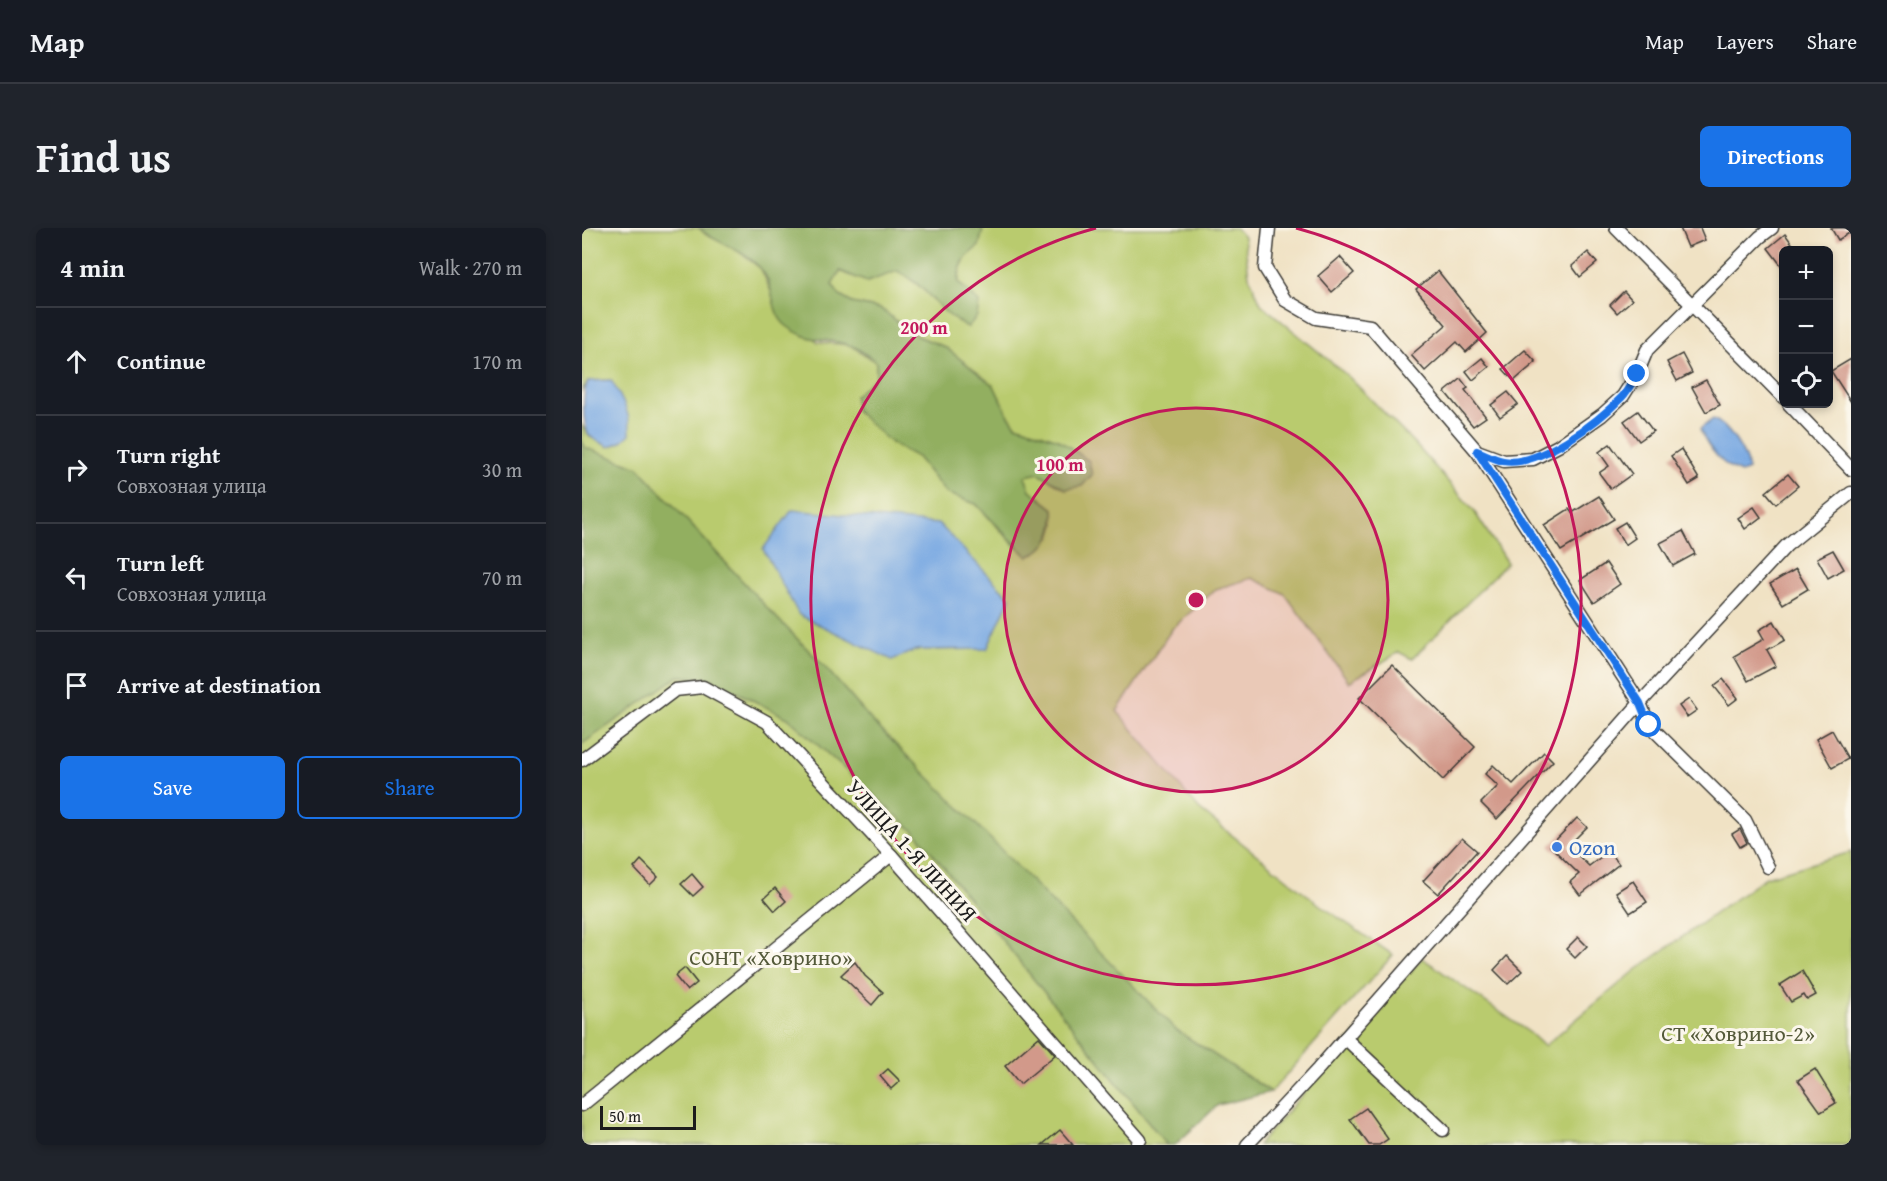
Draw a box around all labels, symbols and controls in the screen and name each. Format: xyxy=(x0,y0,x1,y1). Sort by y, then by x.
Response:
text: Map xyxy=(30,21,84,62)
text: Map xyxy=(1645,26,1684,57)
text: Layers xyxy=(1717,26,1774,57)
text: Share xyxy=(1807,26,1857,57)
text: Find us xyxy=(36,126,171,187)
button: Directions xyxy=(1700,126,1851,187)
map controls xyxy=(1779,246,1833,408)
button: + xyxy=(1779,246,1833,300)
text: 4 min xyxy=(60,248,125,287)
text: Walk · 270 m xyxy=(419,253,522,282)
button: − xyxy=(1779,300,1833,354)
text: 200 m xyxy=(900,314,948,341)
icon: ahead xyxy=(60,345,93,378)
text: Continue xyxy=(117,345,206,377)
text: 170 m xyxy=(472,347,522,376)
button: locate xyxy=(1779,354,1833,408)
route end xyxy=(1623,360,1649,386)
text: Turn right xyxy=(117,439,220,471)
text: 100 m xyxy=(1036,451,1084,478)
icon: right xyxy=(60,453,93,486)
text: 30 m xyxy=(482,455,522,484)
text: Совхозная улица xyxy=(117,471,267,500)
text: Turn left xyxy=(117,547,204,579)
icon: left xyxy=(60,561,93,594)
text: 70 m xyxy=(482,563,522,592)
text: Совхозная улица xyxy=(117,579,267,608)
centre of rings xyxy=(1186,590,1206,610)
icon: arrive xyxy=(60,669,93,702)
text: Arrive at destination xyxy=(117,669,321,701)
route start xyxy=(1635,711,1661,737)
button: Save xyxy=(60,756,285,819)
button: Share xyxy=(297,756,522,819)
street label: УЛИЦА 1-Я ЛИНИЯ xyxy=(839,772,985,928)
place label: Ozon xyxy=(1569,831,1616,863)
marker: Ozon xyxy=(1550,840,1564,854)
park label: СОНТ «Ховрино» xyxy=(689,941,853,973)
park label: СТ «Ховрино-2» xyxy=(1661,1017,1815,1049)
scale bar xyxy=(600,1103,696,1130)
text: 50 m xyxy=(609,1104,641,1128)

